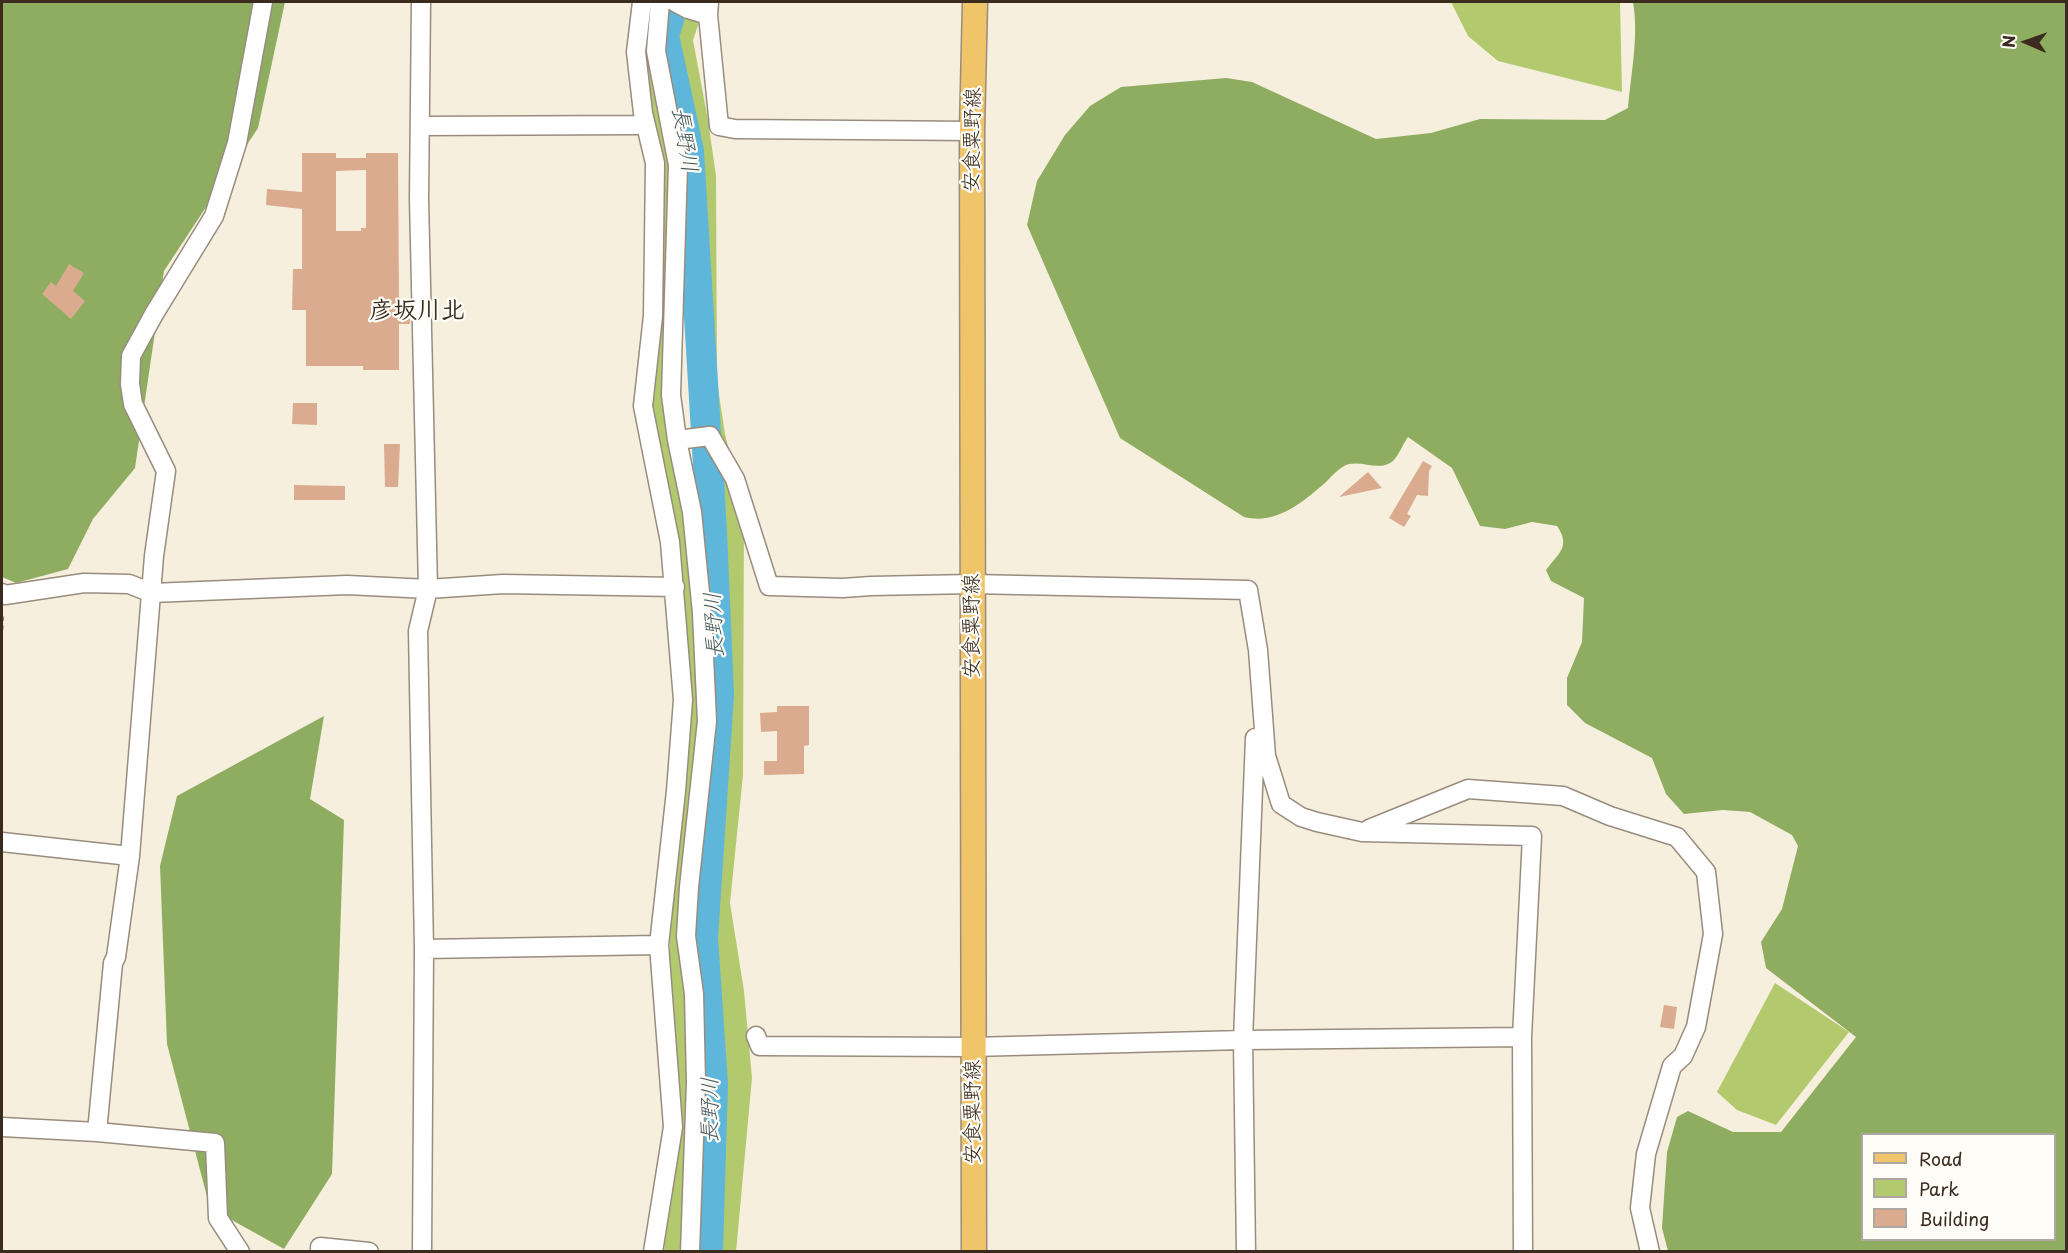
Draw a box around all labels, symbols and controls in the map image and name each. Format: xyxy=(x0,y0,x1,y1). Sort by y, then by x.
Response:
north arrow xyxy=(1996,12,2056,72)
text: N xyxy=(1996,35,2020,48)
street label: 安食粟野線 xyxy=(959,87,987,193)
water label: 長野川 xyxy=(666,105,702,175)
district label: 彦坂川北 xyxy=(369,297,465,325)
street label: 安食粟野線 xyxy=(959,574,985,678)
water label: 長野川 xyxy=(700,591,730,659)
street label: 安食粟野線 xyxy=(960,1060,986,1164)
water label: 長野川 xyxy=(698,1077,724,1143)
legend xyxy=(1861,1133,2056,1241)
text: Road xyxy=(1919,1145,1963,1172)
text: Park xyxy=(1919,1175,1959,1202)
text: Building xyxy=(1919,1205,1989,1232)

